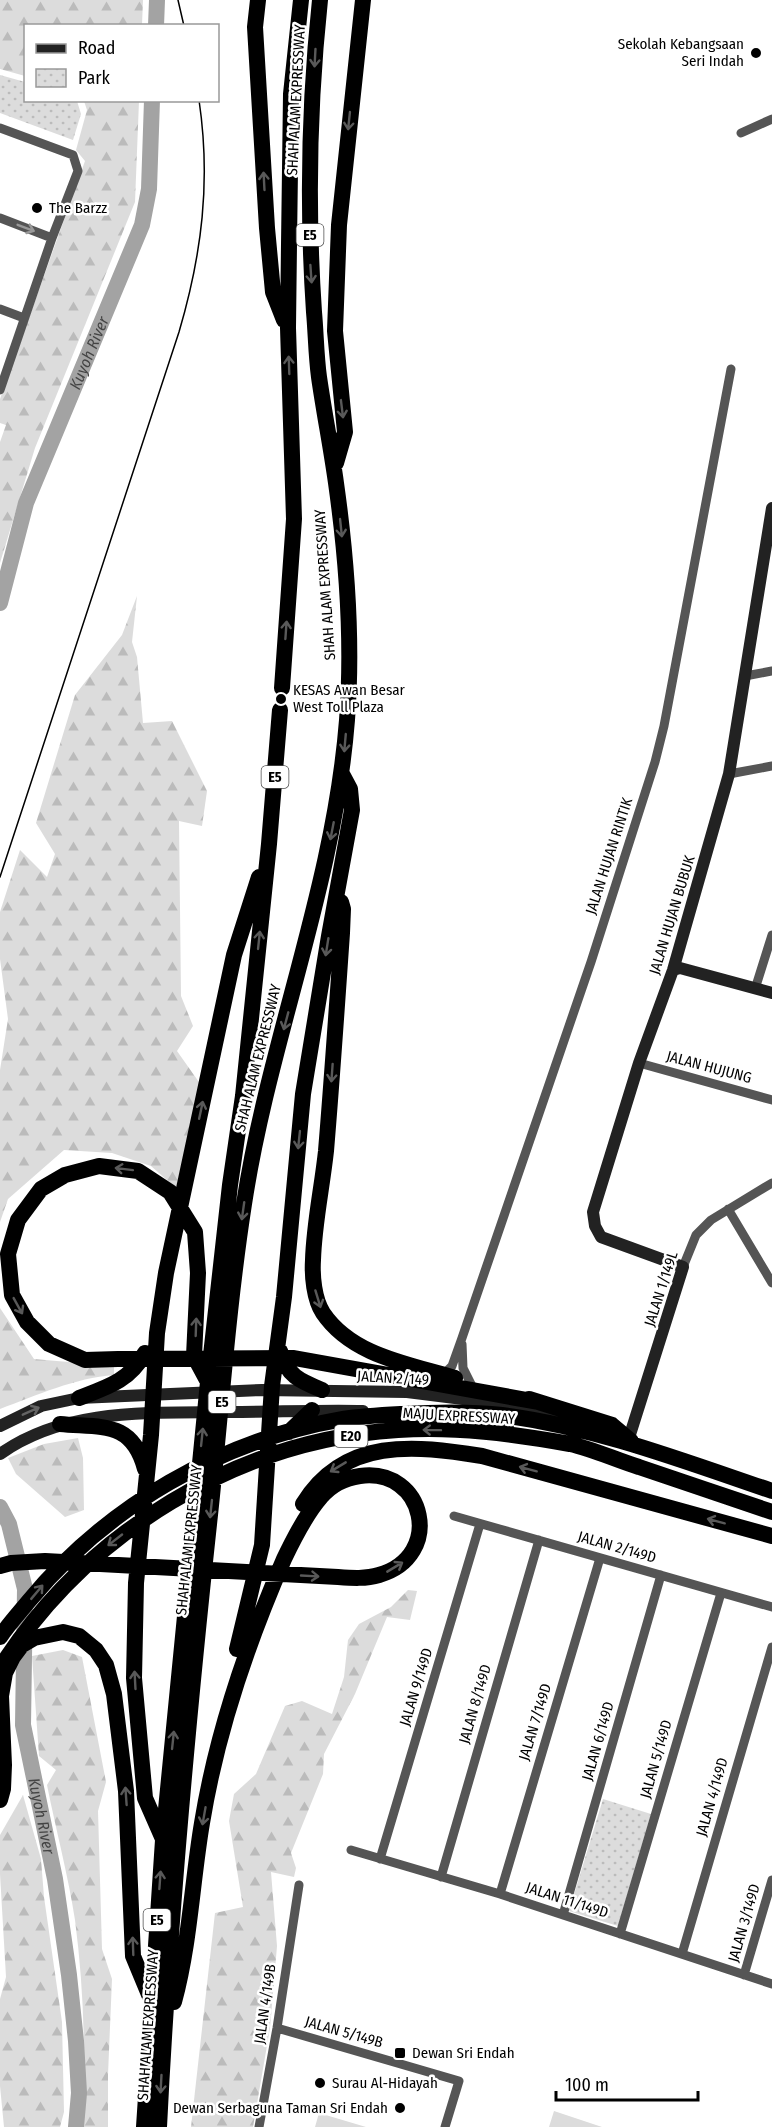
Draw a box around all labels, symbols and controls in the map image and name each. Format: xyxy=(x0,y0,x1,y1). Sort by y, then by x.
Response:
street label: SHAH ALAM EXPRESSWAY xyxy=(283,23,309,176)
legend xyxy=(24,24,219,102)
place label: Sekolah Kebangsaan Seri Indah xyxy=(618,35,744,70)
text: Road xyxy=(78,37,115,59)
marker: Sekolah Kebangsaan Seri Indah xyxy=(749,46,763,60)
one-way arrow xyxy=(309,48,320,68)
text: Park xyxy=(78,67,111,89)
one-way arrow xyxy=(343,110,354,130)
one-way arrow xyxy=(258,171,269,191)
place label: The Barzz xyxy=(49,199,107,217)
marker: The Barzz xyxy=(30,201,44,215)
one-way arrow xyxy=(16,223,35,234)
road number: E5 xyxy=(296,224,324,246)
one-way arrow xyxy=(306,264,317,284)
water label: Kuyoh River xyxy=(65,313,113,392)
one-way arrow xyxy=(283,356,295,376)
one-way arrow xyxy=(336,398,347,418)
street label: SHAH ALAM EXPRESSWAY xyxy=(311,508,339,661)
one-way arrow xyxy=(336,517,347,537)
one-way arrow xyxy=(281,621,292,640)
place label: KESAS Awan Besar West Toll Plaza xyxy=(293,681,406,716)
marker: KESAS Awan Besar West Toll Plaza xyxy=(274,692,288,706)
one-way arrow xyxy=(339,733,350,753)
road number: E5 xyxy=(262,766,288,788)
street label: JALAN HUJAN RINTIK xyxy=(582,795,636,917)
one-way arrow xyxy=(326,821,337,841)
street label: JALAN HUJAN BUBUK xyxy=(645,853,699,977)
one-way arrow xyxy=(254,930,265,950)
one-way arrow xyxy=(321,937,332,956)
street label: SHAH ALAM EXPRESSWAY xyxy=(231,982,285,1134)
one-way arrow xyxy=(280,1011,291,1030)
street label: JALAN HUJUNG xyxy=(664,1047,754,1087)
one-way arrow xyxy=(326,1062,337,1082)
one-way arrow xyxy=(196,1101,207,1120)
one-way arrow xyxy=(293,1129,304,1149)
one-way arrow xyxy=(114,1163,134,1174)
one-way arrow xyxy=(237,1200,248,1220)
street label: JALAN 1/149L xyxy=(640,1249,682,1329)
one-way arrow xyxy=(313,1289,324,1308)
one-way arrow xyxy=(12,1297,24,1314)
one-way arrow xyxy=(190,1317,201,1337)
street label: JALAN 2/149 xyxy=(357,1367,429,1389)
road number: E5 xyxy=(208,1391,236,1413)
street label: MAJU EXPRESSWAY xyxy=(402,1404,516,1428)
one-way arrow xyxy=(21,1405,39,1416)
one-way arrow xyxy=(422,1424,442,1436)
road number: E20 xyxy=(334,1425,368,1447)
one-way arrow xyxy=(197,1428,208,1448)
one-way arrow xyxy=(330,1461,347,1473)
street label: SHAH ALAM EXPRESSWAY xyxy=(172,1463,206,1616)
one-way arrow xyxy=(518,1463,537,1474)
one-way arrow xyxy=(205,1498,216,1518)
one-way arrow xyxy=(706,1514,725,1526)
street label: JALAN 2/149D xyxy=(576,1527,658,1567)
one-way arrow xyxy=(107,1534,123,1547)
one-way arrow xyxy=(386,1561,403,1573)
one-way arrow xyxy=(299,1570,319,1581)
one-way arrow xyxy=(30,1585,44,1600)
street label: JALAN 9/149D xyxy=(396,1646,436,1728)
street label: JALAN 8/149D xyxy=(455,1662,495,1746)
one-way arrow xyxy=(129,1671,140,1691)
street label: JALAN 7/149D xyxy=(515,1681,555,1763)
street label: JALAN 6/149D xyxy=(578,1699,618,1783)
street label: JALAN 5/149D xyxy=(636,1718,676,1800)
one-way arrow xyxy=(168,1730,179,1750)
street label: JALAN 4/149D xyxy=(692,1756,732,1838)
water label: Kuyoh River xyxy=(24,1776,59,1856)
one-way arrow xyxy=(120,1787,131,1807)
one-way arrow xyxy=(198,1805,209,1825)
one-way arrow xyxy=(155,1870,166,1890)
street label: JALAN 11/149D xyxy=(524,1878,610,1922)
street label: JALAN 3/149D xyxy=(724,1882,764,1964)
road number: E5 xyxy=(144,1909,170,1931)
one-way arrow xyxy=(127,1936,138,1956)
street label: SHAH ALAM EXPRESSWAY xyxy=(134,1948,162,2101)
street label: JALAN 4/149B xyxy=(250,1963,280,2045)
street label: JALAN 5/149B xyxy=(303,2012,385,2052)
place label: Dewan Sri Endah xyxy=(412,2044,515,2062)
marker: Dewan Sri Endah xyxy=(393,2046,407,2060)
scale bar xyxy=(556,2064,698,2102)
one-way arrow xyxy=(156,2074,167,2093)
place label: Surau Al-Hidayah xyxy=(332,2074,438,2092)
text: 100 m xyxy=(565,2074,609,2096)
marker: Surau Al-Hidayah xyxy=(313,2076,327,2090)
place label: Dewan Serbaguna Taman Sri Endah xyxy=(173,2099,388,2117)
marker: Dewan Serbaguna Taman Sri Endah xyxy=(393,2101,407,2115)

